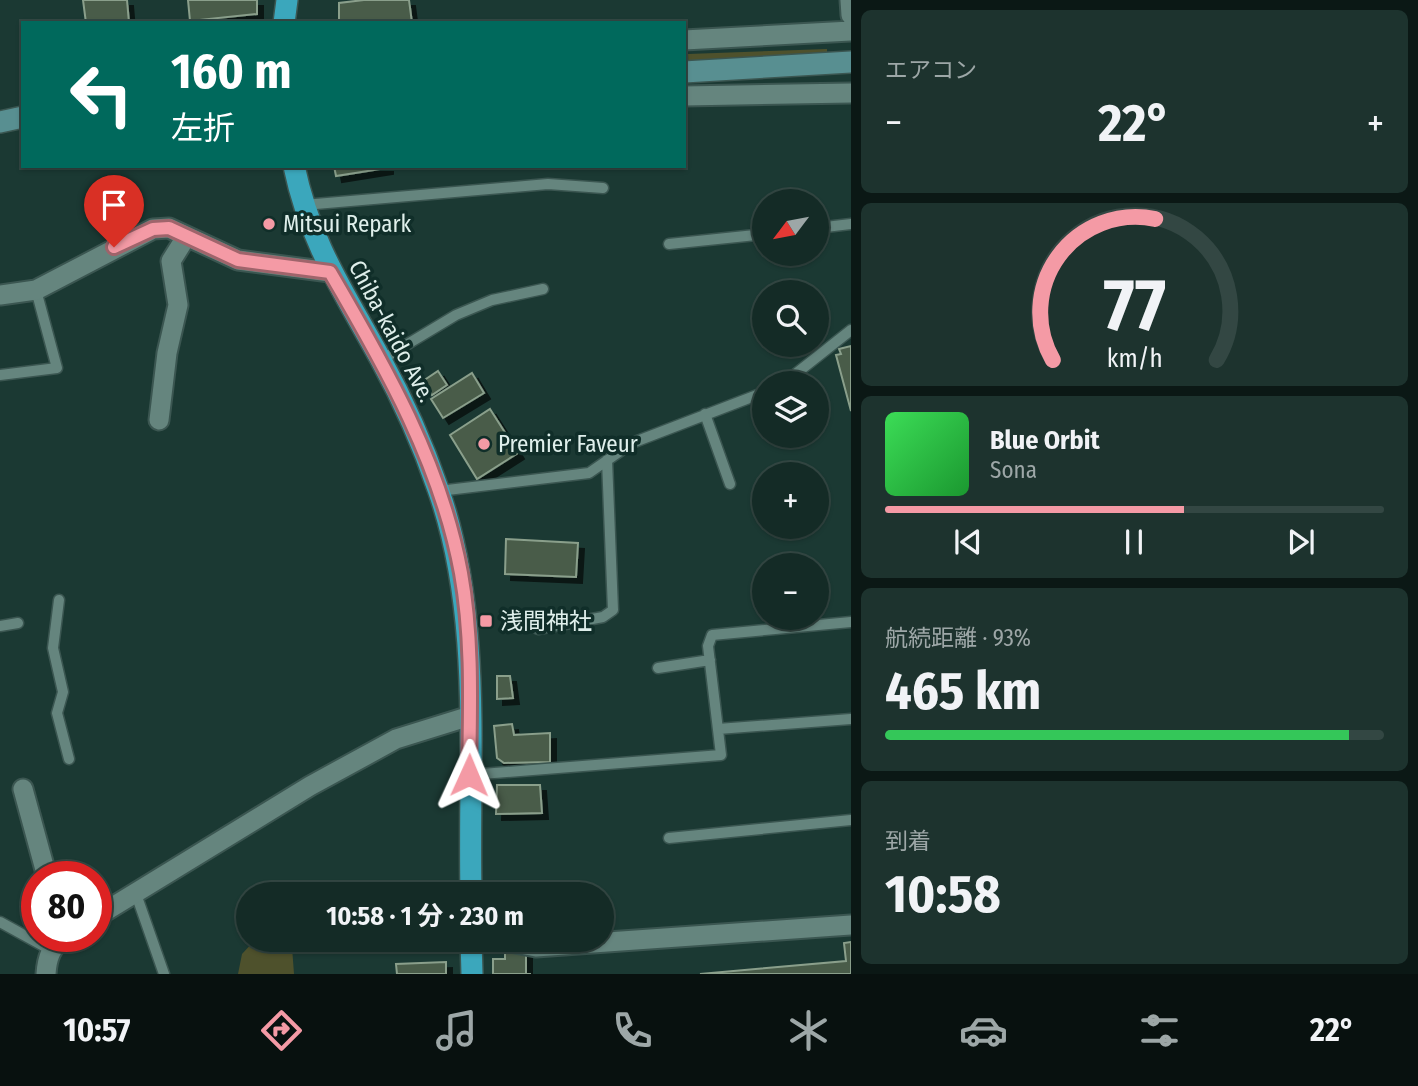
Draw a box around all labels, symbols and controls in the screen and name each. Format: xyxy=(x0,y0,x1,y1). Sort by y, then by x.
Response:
text: 160 m xyxy=(171,42,292,101)
icon: left xyxy=(56,49,147,140)
text: エアコン xyxy=(885,56,977,84)
text: 22° xyxy=(1098,92,1171,155)
text: − xyxy=(885,100,902,146)
text: + xyxy=(1367,100,1384,146)
text: 左折 xyxy=(171,109,235,147)
pin xyxy=(84,175,144,247)
icon: arrive xyxy=(95,186,133,224)
north arrow xyxy=(752,189,830,266)
map controls xyxy=(752,189,829,630)
place label: Mitsui Repark xyxy=(283,210,412,238)
marker: Mitsui Repark xyxy=(261,216,277,232)
street label: Chiba-kaido Ave. xyxy=(343,255,441,407)
text: 77 xyxy=(1103,263,1166,350)
button: search xyxy=(752,280,829,357)
text: km/h xyxy=(1107,344,1162,374)
button: layers xyxy=(752,371,829,448)
text: Blue Orbit xyxy=(990,425,1100,456)
place label: Premier Faveur xyxy=(498,430,638,458)
marker: Premier Faveur xyxy=(476,436,492,452)
text: Sona xyxy=(990,456,1037,484)
button: + xyxy=(752,462,829,539)
icon: previous xyxy=(949,523,987,561)
icon: pause xyxy=(1115,523,1153,561)
icon: next xyxy=(1282,523,1320,561)
button: − xyxy=(752,553,829,630)
place label: 浅間神社 xyxy=(500,607,592,635)
marker: 浅間神社 xyxy=(478,613,494,629)
text: 航続距離 · 93% xyxy=(885,624,1031,652)
text: 465 km xyxy=(885,660,1041,723)
position arrow xyxy=(432,738,506,812)
text: 到着 xyxy=(885,827,931,855)
speed limit sign: 80 xyxy=(21,861,112,952)
text: 10:58 xyxy=(885,863,1001,926)
text: 10:58 · 1 分 · 230 m xyxy=(326,901,524,932)
icon: directions xyxy=(257,1006,306,1055)
icon: music xyxy=(432,1006,481,1055)
icon: phone xyxy=(608,1006,657,1055)
icon: climate xyxy=(784,1006,833,1055)
icon: car xyxy=(959,1006,1008,1055)
icon: filters xyxy=(1135,1006,1184,1055)
text: 10:57 xyxy=(63,1011,130,1049)
text: 22° xyxy=(1310,1011,1355,1049)

